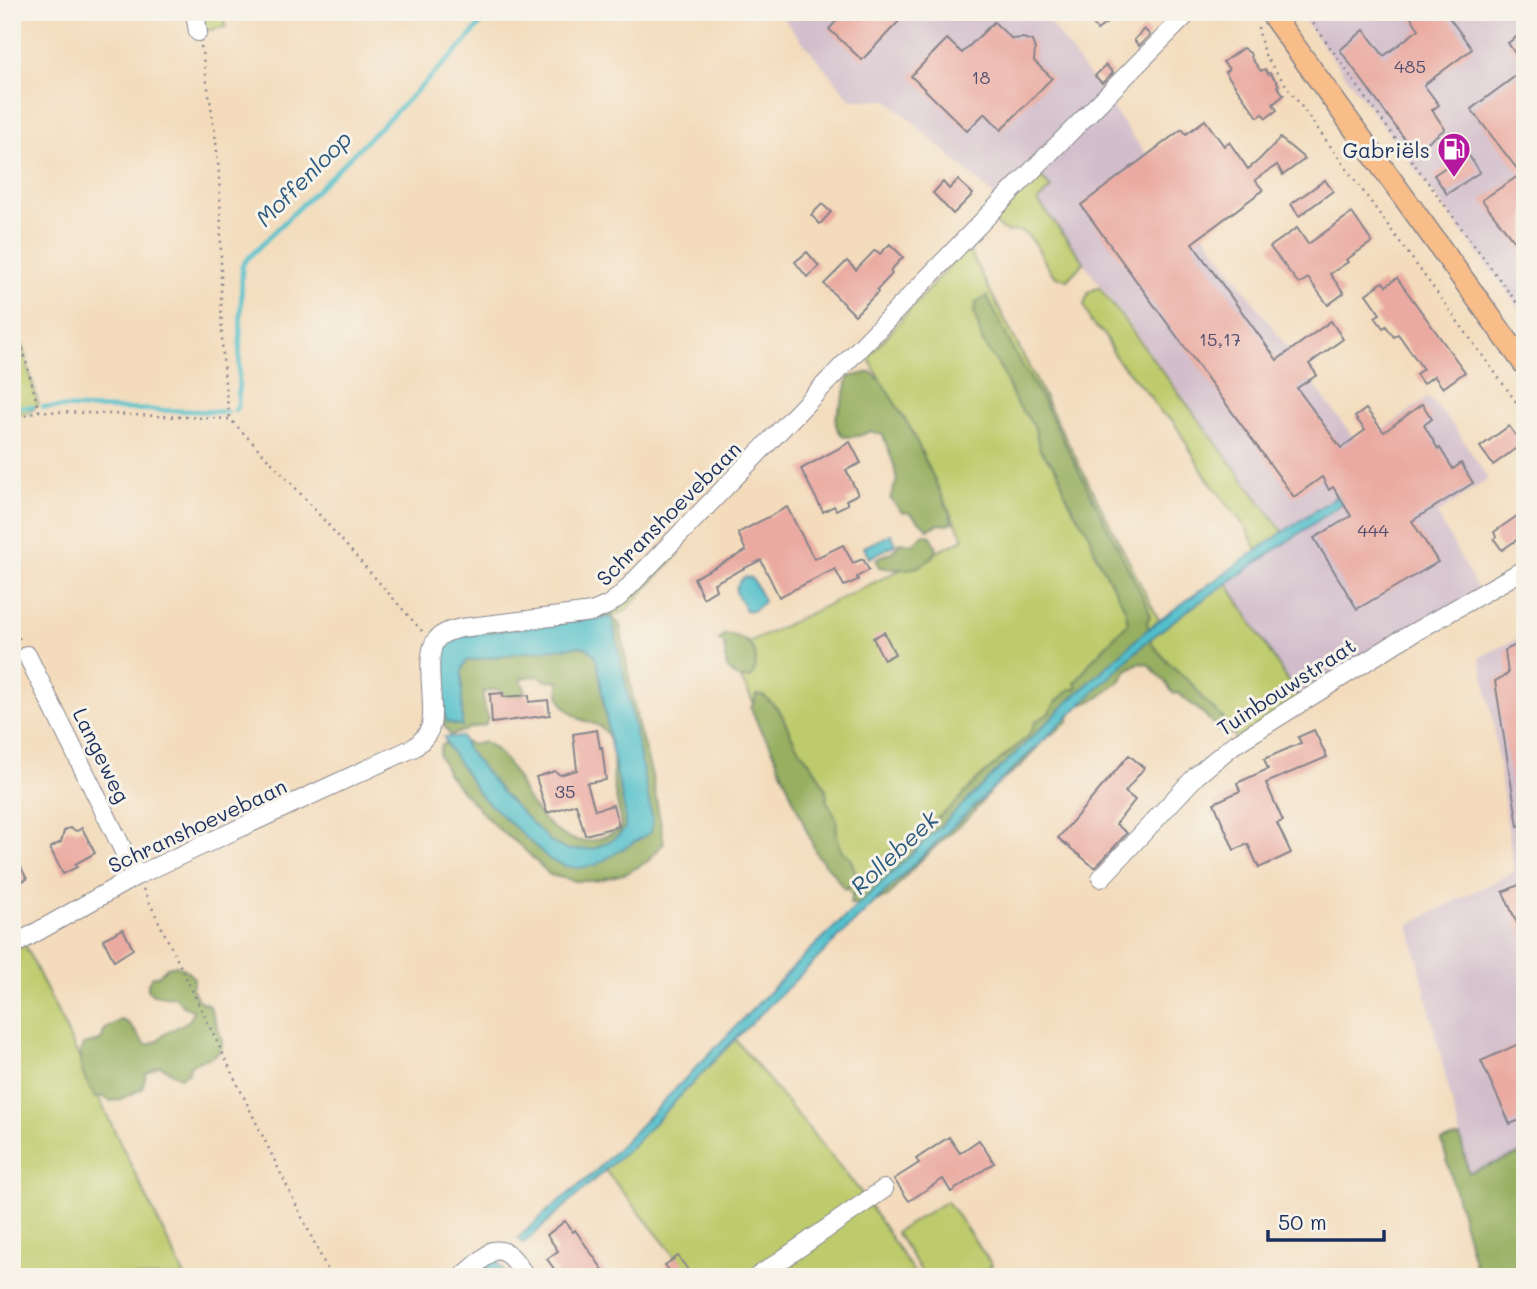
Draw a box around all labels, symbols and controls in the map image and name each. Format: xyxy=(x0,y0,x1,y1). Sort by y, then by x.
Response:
house number: 485 xyxy=(1394,54,1426,78)
house number: 18 xyxy=(972,65,991,89)
water label: Moffenloop xyxy=(249,124,357,232)
fuel station icon: Gabriëls xyxy=(1435,130,1473,179)
place label: Gabriëls xyxy=(1343,136,1430,163)
house number: 15,17 xyxy=(1199,327,1241,351)
street label: Schranshoevebaan xyxy=(590,435,746,591)
house number: 444 xyxy=(1357,518,1389,542)
street label: Tuinbouwstraat xyxy=(1211,631,1361,741)
street label: Langeweg xyxy=(67,703,137,807)
street label: Schranshoevebaan xyxy=(103,772,291,878)
house number: 35 xyxy=(554,779,576,803)
water label: Rollebeek xyxy=(844,803,945,900)
scale bar xyxy=(1268,1198,1383,1242)
text: 50 m xyxy=(1278,1208,1327,1235)

